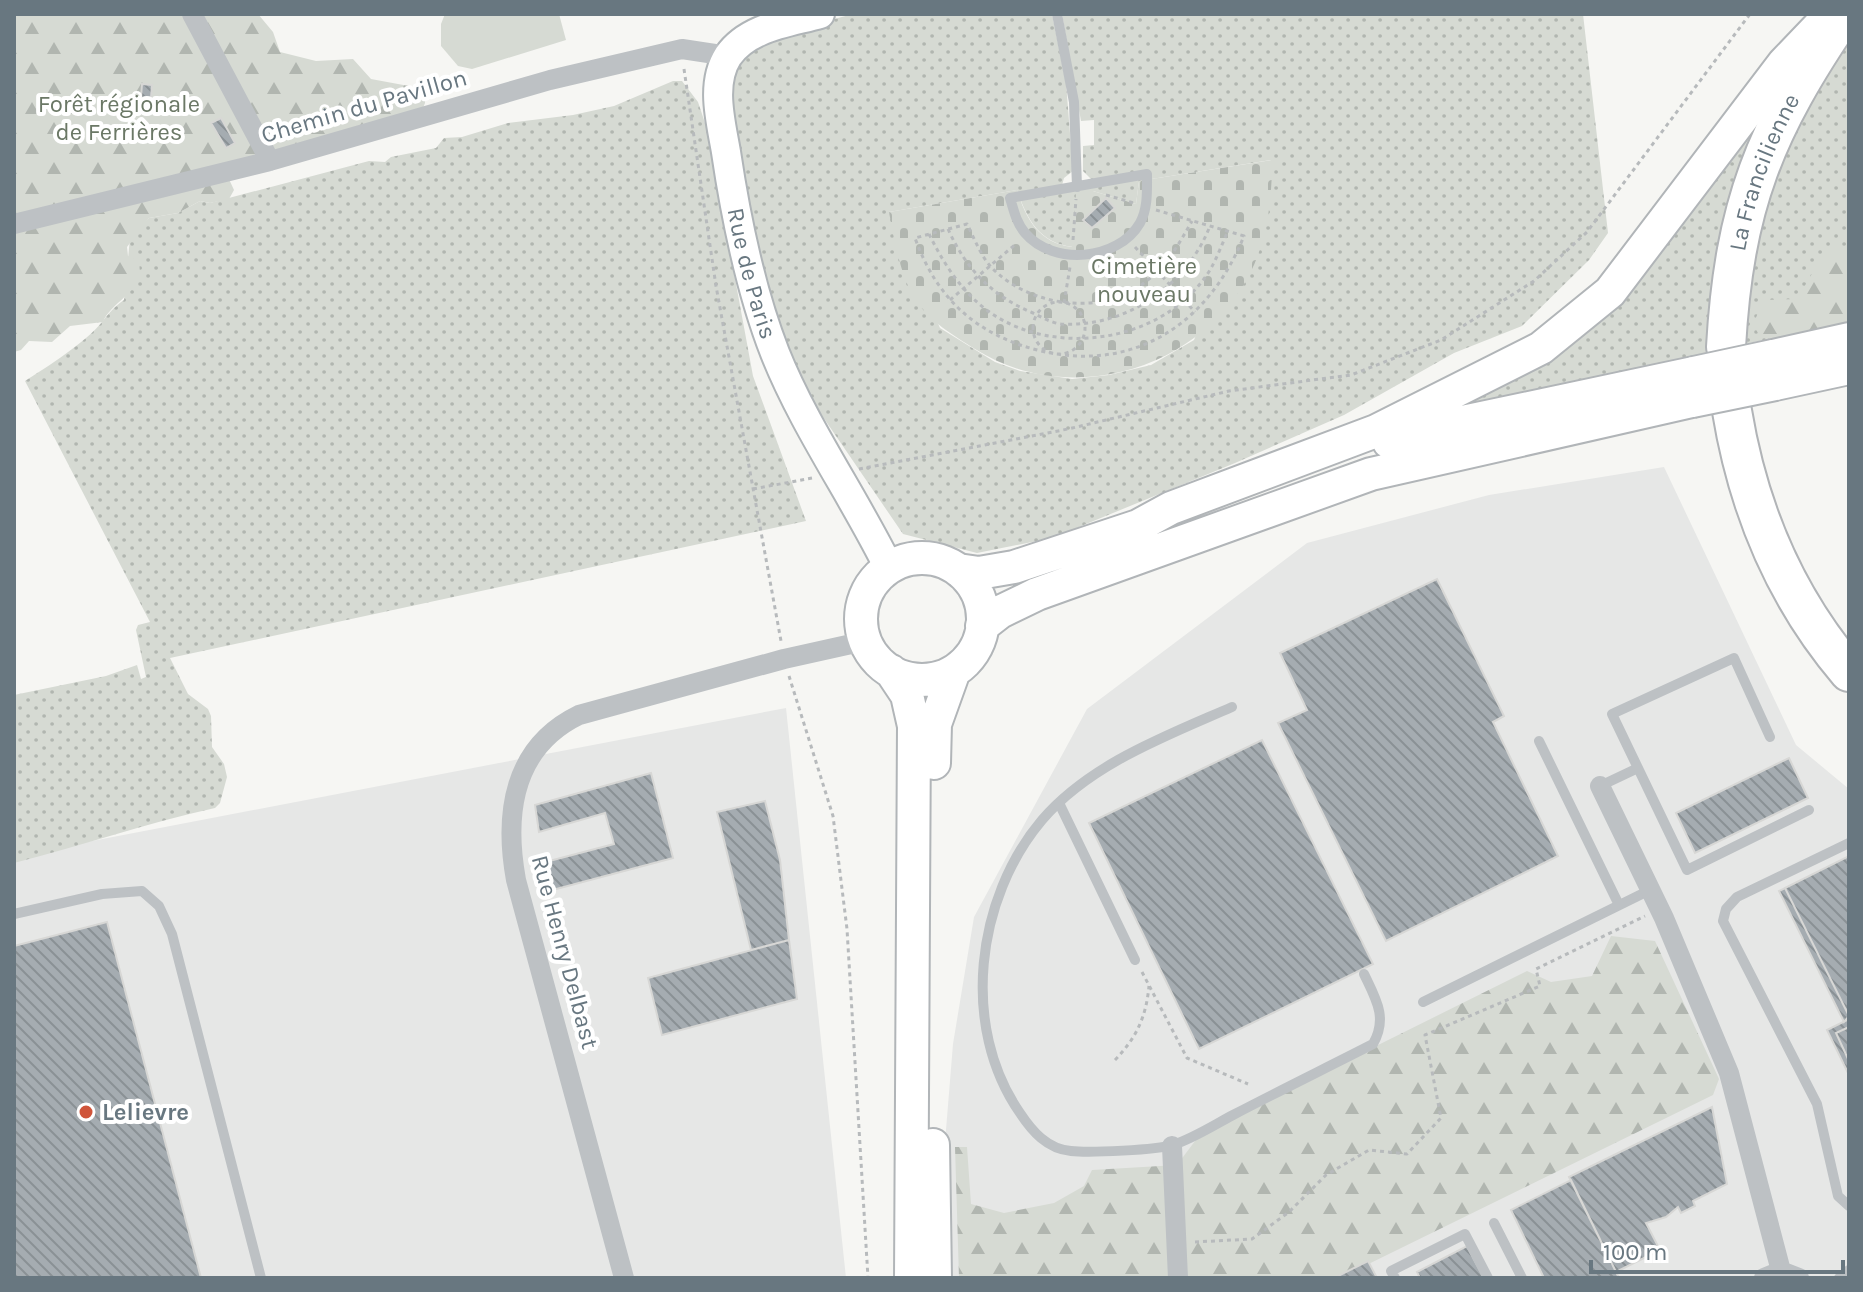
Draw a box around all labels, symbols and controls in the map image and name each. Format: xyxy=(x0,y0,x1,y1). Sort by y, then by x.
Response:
street label: Chemin du Pavillon xyxy=(258,63,470,149)
street label: La Francilienne xyxy=(1723,89,1805,253)
park label: Forêt régionale de Ferrières xyxy=(38,90,200,146)
street label: Rue de Paris xyxy=(722,205,783,343)
park label: Cimetière nouveau xyxy=(1091,252,1197,308)
street label: Rue Henry Delbast xyxy=(526,852,604,1052)
place label: Lelievre xyxy=(102,1098,189,1126)
marker: Lelievre xyxy=(77,1103,95,1121)
scale bar xyxy=(1591,1224,1843,1274)
text: 100 m xyxy=(1603,1238,1668,1266)

